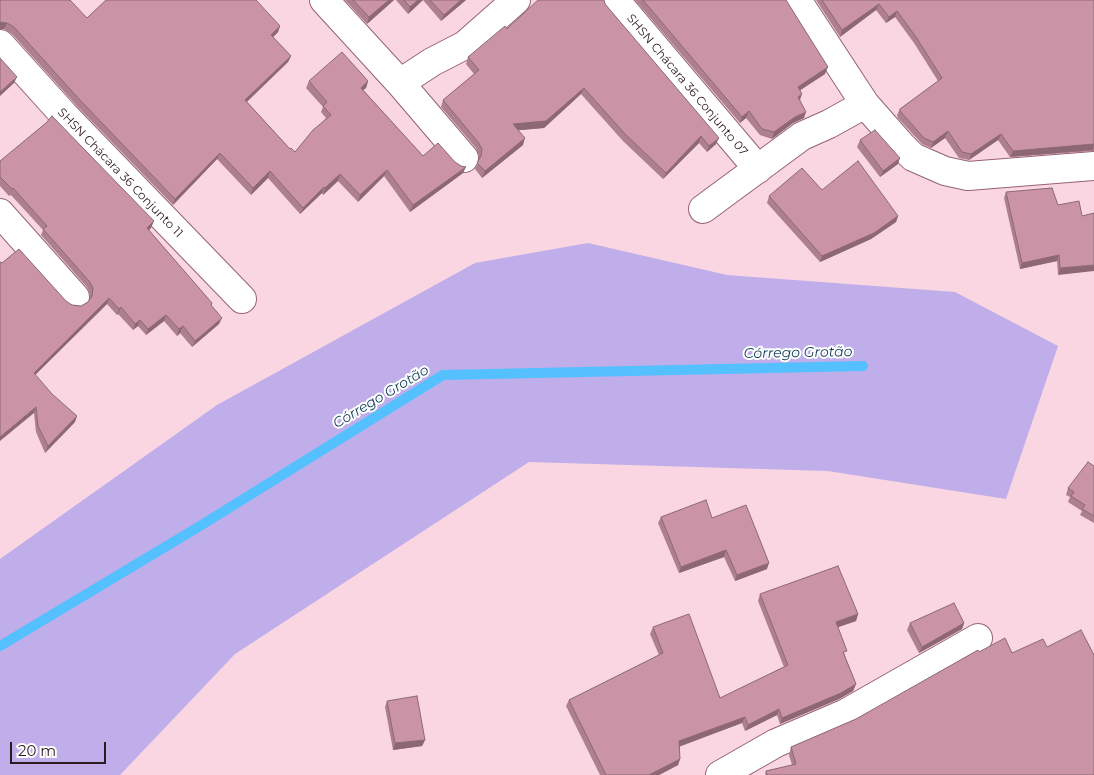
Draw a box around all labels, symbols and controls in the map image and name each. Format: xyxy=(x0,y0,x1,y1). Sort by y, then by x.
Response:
street label: SHSN Chácara 36 Conjunto 07 xyxy=(624,11,750,159)
street label: SHSN Chácara 36 Conjunto 11 xyxy=(54,105,186,241)
water label: Córrego Grotão xyxy=(744,344,852,362)
water label: Córrego Grotão xyxy=(330,362,432,432)
scale bar xyxy=(12,732,109,764)
text: 20 m xyxy=(18,741,56,760)

